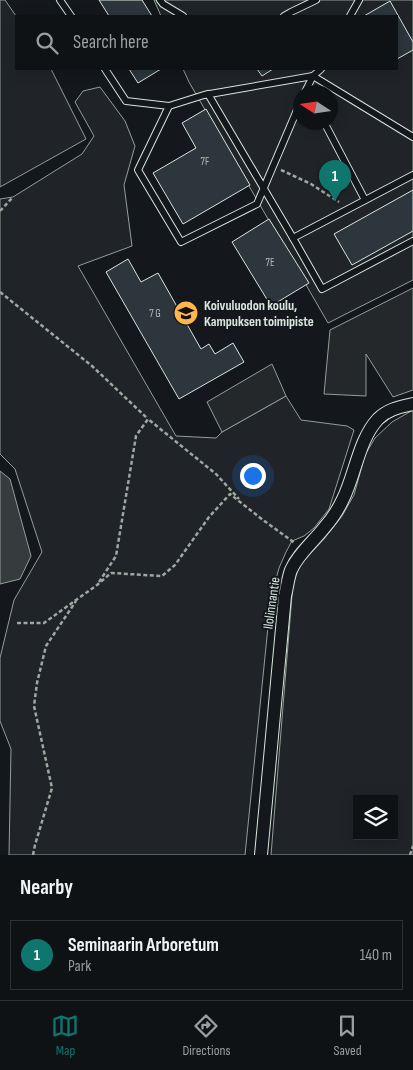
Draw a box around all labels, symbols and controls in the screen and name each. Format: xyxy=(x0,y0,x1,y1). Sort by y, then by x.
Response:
search box xyxy=(15,15,398,70)
icon: search xyxy=(33,29,61,57)
text: Search here xyxy=(73,31,149,54)
north arrow xyxy=(293,85,338,130)
house number: 7F xyxy=(201,155,209,168)
pin: 1 xyxy=(319,160,351,201)
house number: 7E xyxy=(265,256,275,269)
place label: Koivuluodon koulu, Kampuksen toimipiste xyxy=(204,297,314,330)
school or university icon: Koivuluodon koulu, Kampuksen toimipiste xyxy=(173,300,199,326)
house number: 7 G xyxy=(149,307,161,320)
your location xyxy=(240,463,266,489)
street label: Ilolinnantie xyxy=(259,576,284,630)
map controls xyxy=(353,795,398,840)
button: layers xyxy=(353,795,398,840)
text: Nearby xyxy=(20,875,73,900)
text: Seminaarin Arboretum xyxy=(68,934,219,957)
text: 1 xyxy=(34,946,40,965)
text: 140 m xyxy=(360,946,392,965)
text: Park xyxy=(68,957,91,976)
tab: Map xyxy=(51,1012,79,1059)
tab: Directions xyxy=(182,1012,231,1059)
tab: Saved xyxy=(333,1012,362,1059)

